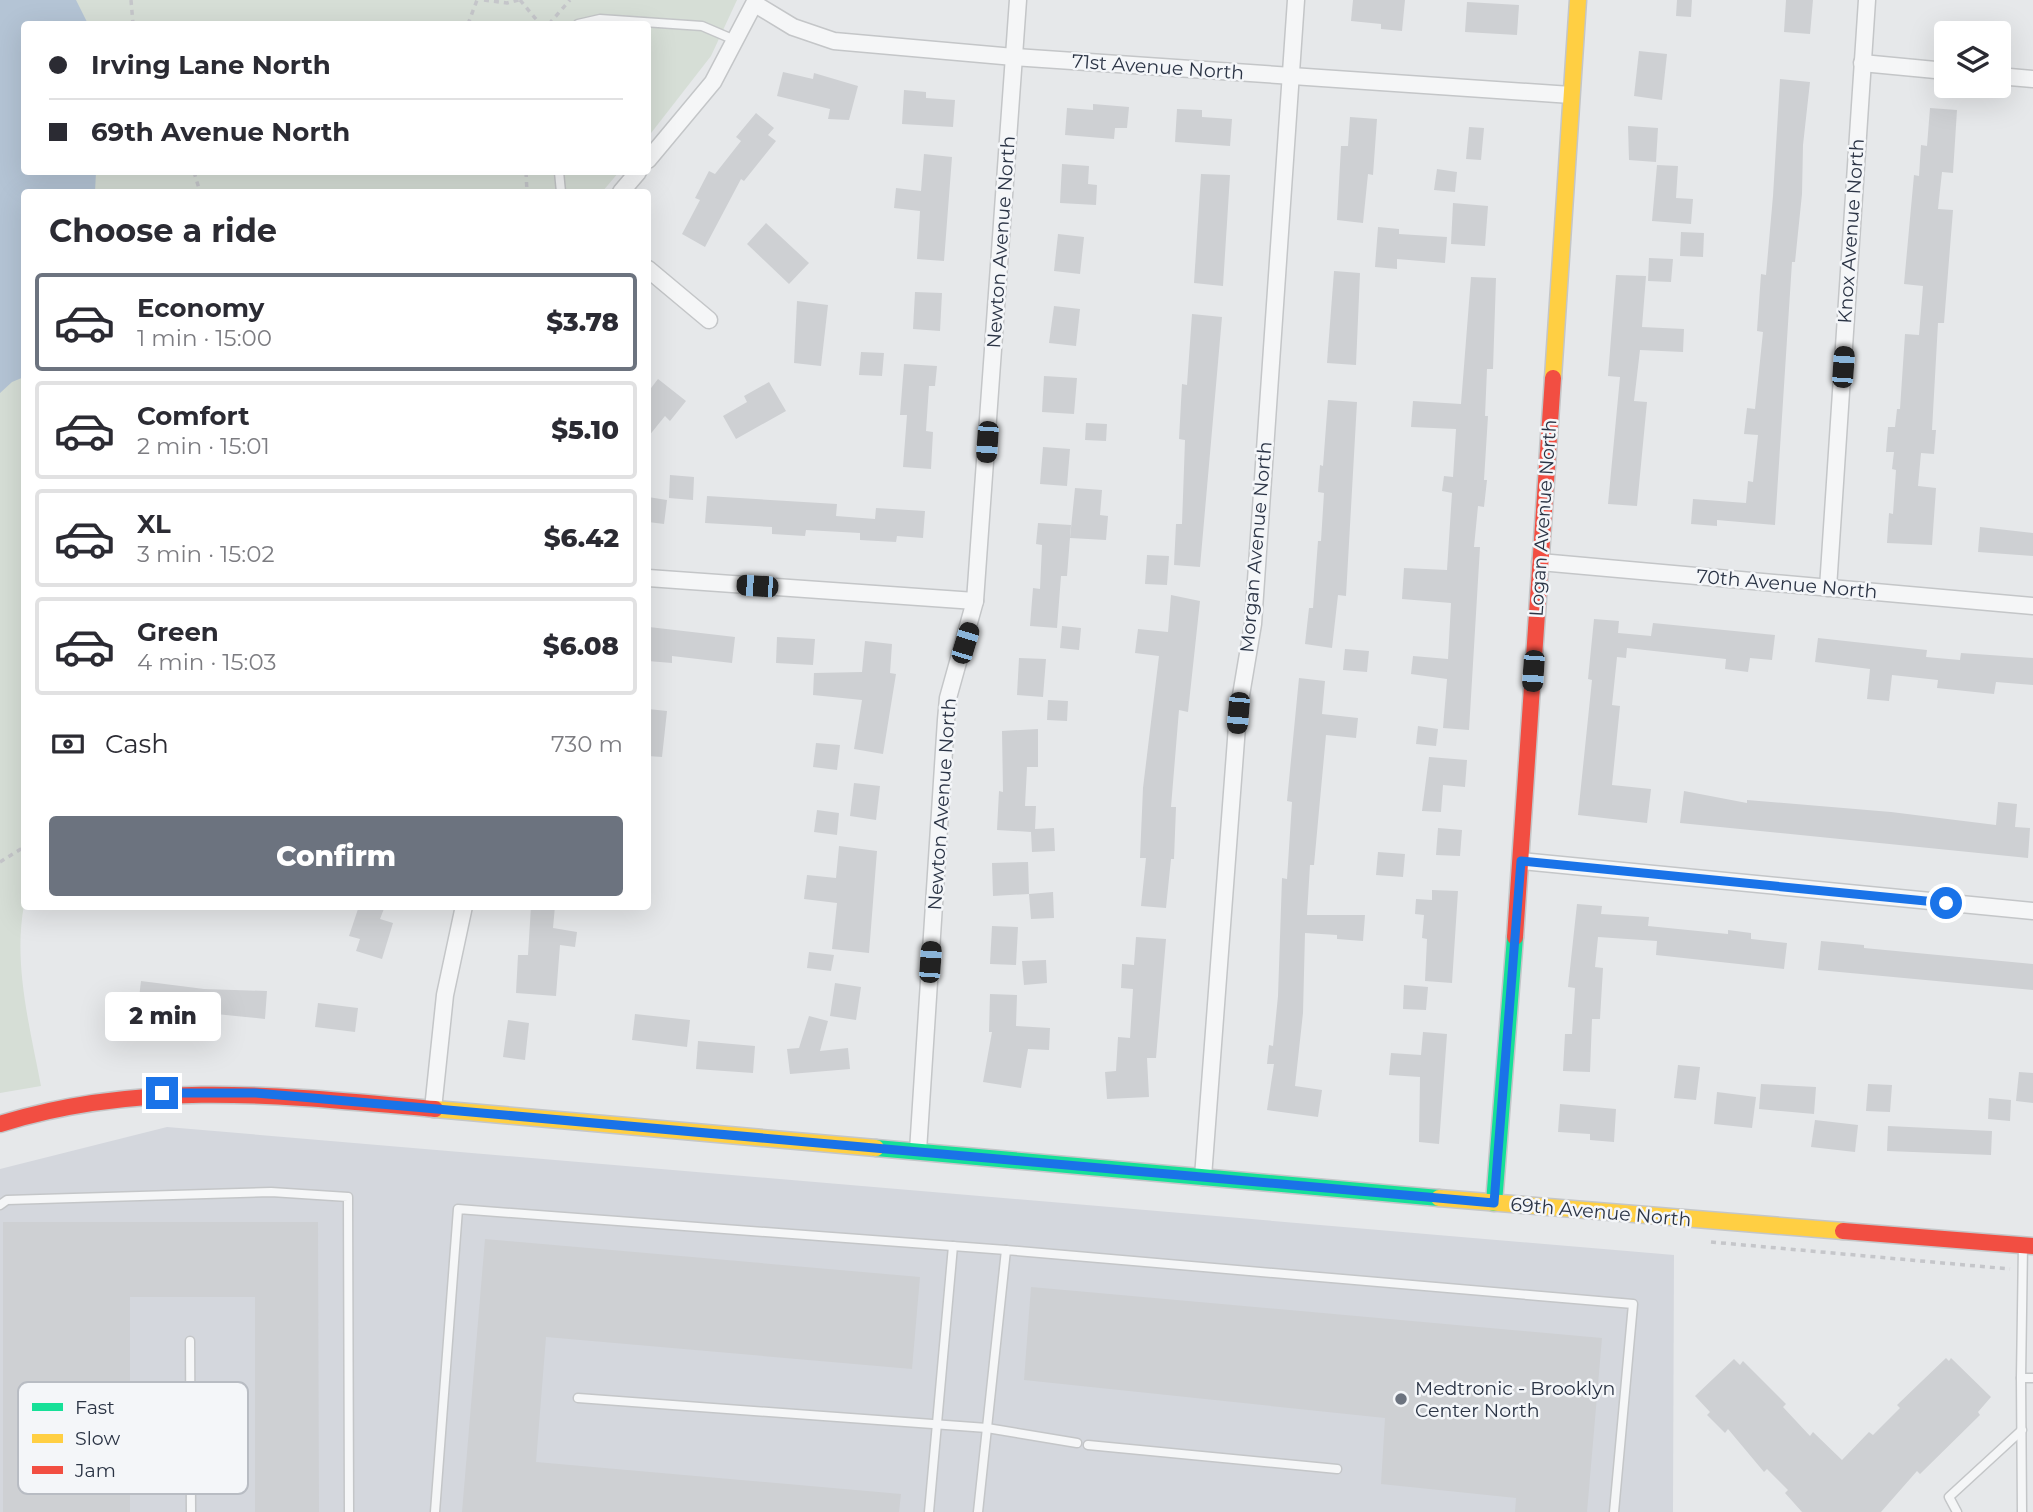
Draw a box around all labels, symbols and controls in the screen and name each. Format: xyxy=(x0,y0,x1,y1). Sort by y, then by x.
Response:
map controls xyxy=(1934,21,2011,98)
button: layers xyxy=(1934,21,2011,98)
text: Irving Lane North xyxy=(91,49,331,81)
street label: 71st Avenue North xyxy=(1071,50,1245,84)
text: 69th Avenue North xyxy=(91,116,350,148)
street label: Newton Avenue North xyxy=(982,135,1020,349)
street label: Knox Avenue North xyxy=(1833,138,1869,324)
text: Choose a ride xyxy=(49,211,277,250)
icon: car xyxy=(53,291,116,354)
text: Economy xyxy=(137,292,264,324)
text: $3.78 xyxy=(546,306,619,338)
text: 1 min · 15:00 xyxy=(137,324,272,352)
car xyxy=(1832,345,1855,389)
icon: car xyxy=(53,399,116,462)
text: Comfort xyxy=(137,400,249,432)
text: $5.10 xyxy=(551,414,619,446)
street label: Logan Avenue North xyxy=(1525,419,1561,617)
car xyxy=(976,420,999,464)
text: 2 min · 15:01 xyxy=(137,432,270,460)
street label: Morgan Avenue North xyxy=(1235,440,1277,654)
icon: car xyxy=(53,507,116,570)
text: XL xyxy=(137,508,171,540)
text: $6.42 xyxy=(544,522,619,554)
text: 3 min · 15:02 xyxy=(137,540,274,568)
street label: 70th Avenue North xyxy=(1696,565,1878,603)
car xyxy=(736,574,779,598)
icon: car xyxy=(53,615,116,678)
text: Green xyxy=(137,616,219,648)
car xyxy=(949,620,982,666)
text: $6.08 xyxy=(543,630,619,662)
text: 4 min · 15:03 xyxy=(137,648,276,676)
car xyxy=(1522,649,1545,693)
car xyxy=(1226,691,1251,735)
street label: Newton Avenue North xyxy=(923,697,961,911)
icon: cash xyxy=(49,725,87,763)
text: Cash xyxy=(105,728,169,760)
text: 730 m xyxy=(551,730,623,758)
button: Confirm xyxy=(49,816,623,896)
route start xyxy=(1930,887,1962,919)
car xyxy=(919,940,942,984)
callout: 2 min xyxy=(104,992,220,1040)
text: 2 min xyxy=(129,1002,197,1030)
route end xyxy=(146,1077,178,1109)
street label: 69th Avenue North xyxy=(1510,1193,1692,1231)
place label: Medtronic - Brooklyn Center North xyxy=(1415,1377,1615,1422)
legend xyxy=(18,1382,248,1494)
marker: Medtronic - Brooklyn Center North xyxy=(1393,1391,1409,1407)
text: Fast xyxy=(75,1396,115,1419)
text: Slow xyxy=(75,1427,120,1450)
text: Jam xyxy=(74,1459,116,1482)

